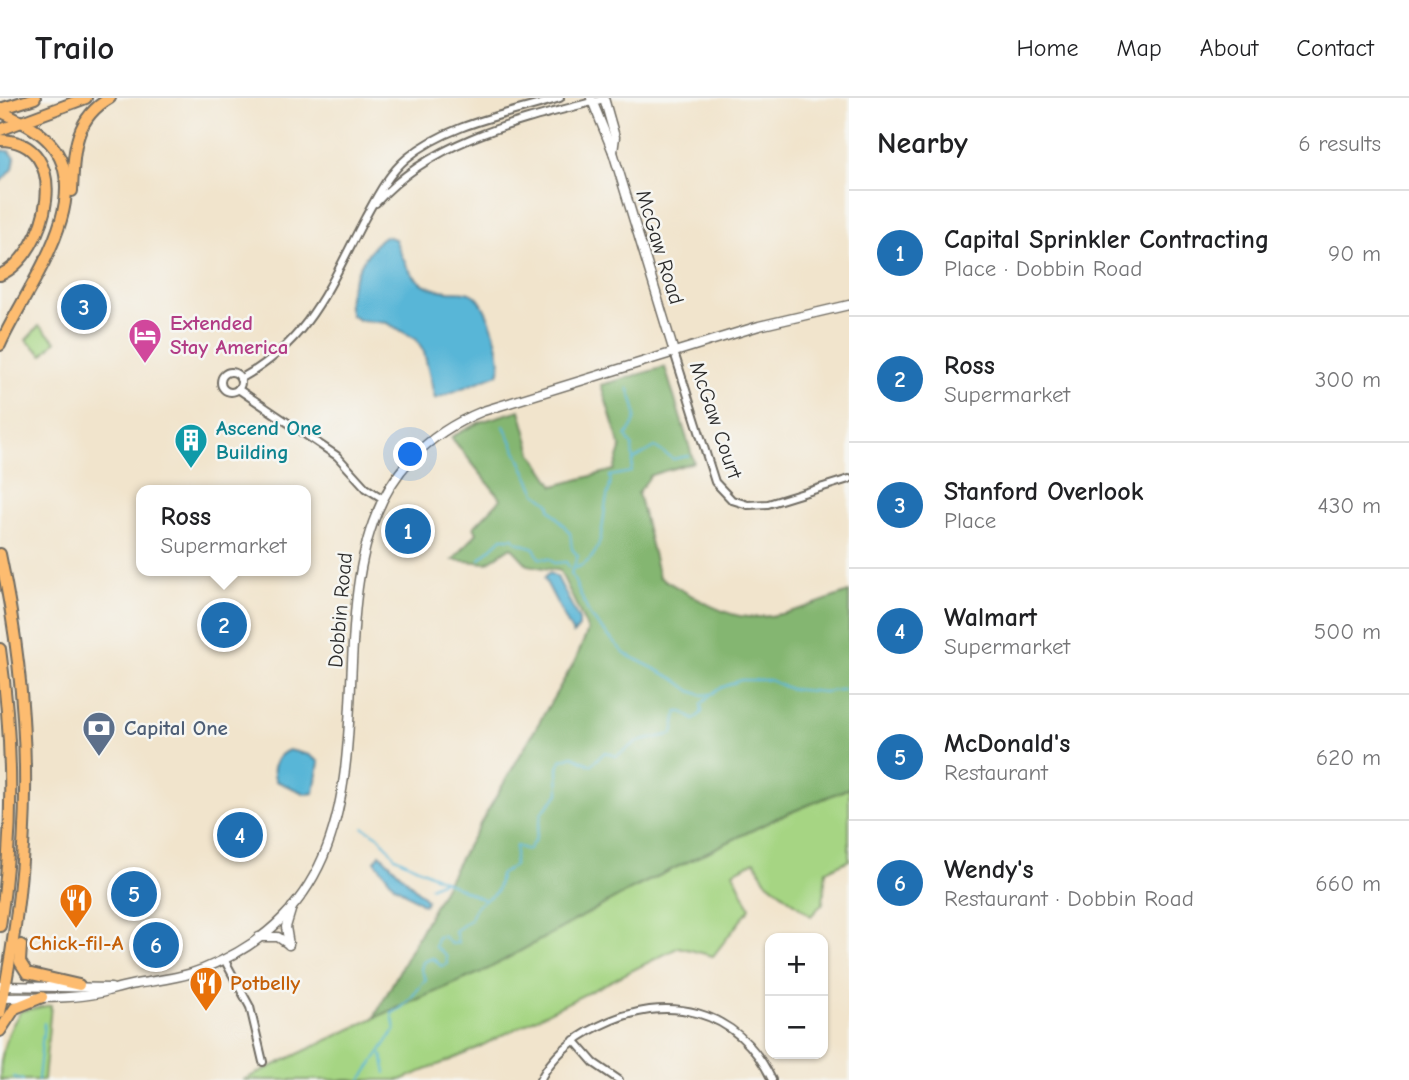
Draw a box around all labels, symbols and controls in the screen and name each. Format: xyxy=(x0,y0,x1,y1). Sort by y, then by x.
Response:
text: Trailo xyxy=(35,29,114,67)
text: Home xyxy=(1017,34,1078,62)
text: Map xyxy=(1116,34,1162,62)
text: About xyxy=(1200,34,1258,62)
text: Contact xyxy=(1296,34,1374,62)
text: Nearby xyxy=(877,126,968,161)
text: 6 results xyxy=(1298,130,1381,157)
street label: McGaw Road xyxy=(631,187,689,307)
text: Capital Sprinkler Contracting xyxy=(944,225,1269,255)
text: 1 xyxy=(895,240,905,267)
text: 90 m xyxy=(1328,240,1381,267)
text: Place · Dobbin Road xyxy=(944,255,1142,282)
pin: 3 xyxy=(61,281,107,333)
place label: Extended Stay America xyxy=(170,311,288,359)
hotel icon: Extended Stay America xyxy=(126,316,164,365)
text: Ross xyxy=(944,351,995,381)
street label: McGaw Court xyxy=(685,358,748,483)
text: 2 xyxy=(894,366,906,393)
text: 300 m xyxy=(1315,366,1381,393)
text: Supermarket xyxy=(944,381,1070,408)
place label: Ascend One Building xyxy=(216,416,322,464)
building icon: Ascend One Building xyxy=(172,421,210,470)
your location xyxy=(393,437,427,471)
text: Stanford Overlook xyxy=(944,477,1143,507)
popup xyxy=(136,485,311,576)
text: 3 xyxy=(894,492,906,519)
text: 430 m xyxy=(1318,492,1381,519)
text: Ross xyxy=(160,502,211,532)
pin: 1 xyxy=(385,505,431,557)
text: Place xyxy=(944,507,996,534)
text: Supermarket xyxy=(160,532,287,559)
street label: Dobbin Road xyxy=(323,551,357,669)
pin: 2 xyxy=(201,599,247,651)
text: Walmart xyxy=(944,603,1037,633)
text: 4 xyxy=(895,618,905,645)
text: 500 m xyxy=(1314,618,1381,645)
text: Supermarket xyxy=(944,633,1070,660)
bank icon: Capital One xyxy=(80,709,118,758)
place label: Capital One xyxy=(124,716,228,740)
text: McDonald's xyxy=(944,729,1070,759)
text: 5 xyxy=(894,744,906,771)
text: 620 m xyxy=(1316,744,1381,771)
text: Restaurant xyxy=(944,759,1048,786)
pin: 4 xyxy=(217,809,263,861)
text: Wendy's xyxy=(944,855,1034,885)
pin: 5 xyxy=(111,868,157,920)
text: 6 xyxy=(894,870,906,897)
text: 660 m xyxy=(1315,870,1381,897)
restaurant icon: Chick-fil-A xyxy=(57,881,95,930)
text: Restaurant · Dobbin Road xyxy=(944,885,1194,912)
pin: 6 xyxy=(133,919,179,971)
place label: Chick-fil-A xyxy=(29,931,124,955)
map controls xyxy=(765,933,828,1059)
button: + xyxy=(765,933,828,996)
restaurant icon: Potbelly xyxy=(187,964,225,1013)
place label: Potbelly xyxy=(230,971,301,995)
button: − xyxy=(765,996,828,1059)

